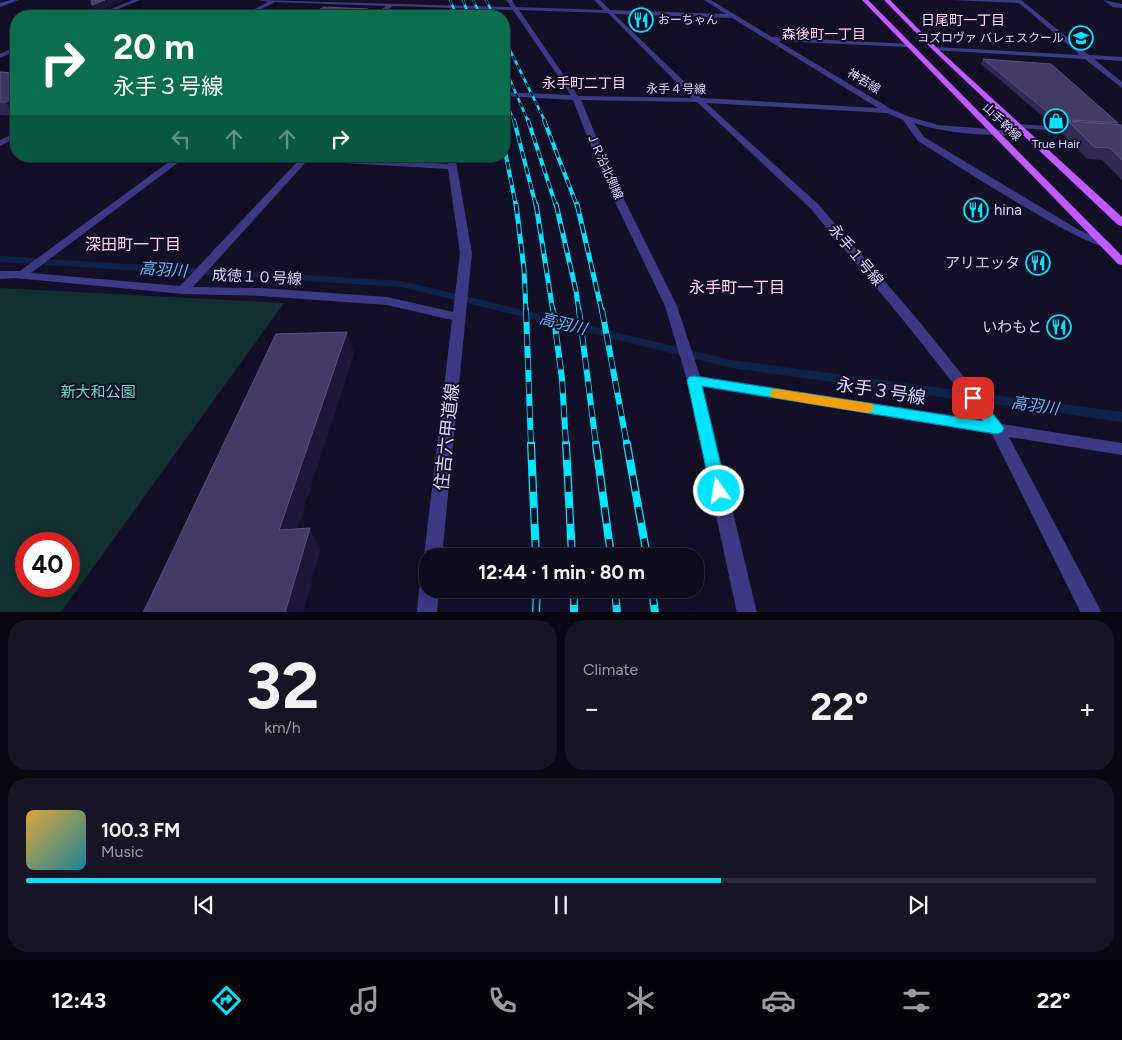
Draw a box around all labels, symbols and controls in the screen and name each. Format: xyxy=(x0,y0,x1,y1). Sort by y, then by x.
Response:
restaurant icon: おーちゃん xyxy=(628,7,654,33)
district label: 日尾町一丁目 xyxy=(921,12,1005,29)
place label: おーちゃん xyxy=(658,13,718,27)
school or university icon: コズロヴァ バレェスクール xyxy=(1068,25,1094,51)
text: 20 m xyxy=(113,26,195,68)
district label: 森後町一丁目 xyxy=(782,26,866,43)
icon: right xyxy=(30,30,95,95)
place label: コズロヴァ バレェスクール xyxy=(917,31,1064,45)
street label: 神若線 xyxy=(845,66,883,96)
text: 永手３号線 xyxy=(113,73,223,100)
district label: 永手町二丁目 xyxy=(542,75,626,92)
street label: 永手４号線 xyxy=(646,81,706,97)
street label: 山手幹線 xyxy=(980,100,1024,144)
shop icon: True Hair xyxy=(1043,108,1069,134)
icon: left xyxy=(167,125,195,153)
icon: ahead xyxy=(220,125,248,153)
icon: ahead xyxy=(273,125,301,153)
icon: right xyxy=(326,125,354,153)
street label: ＪＲ沿北側線 xyxy=(584,130,626,202)
place label: True Hair xyxy=(1032,137,1080,151)
restaurant icon: hina xyxy=(963,197,989,223)
place label: hina xyxy=(994,201,1022,219)
street label: 永手１号線 xyxy=(825,220,887,290)
district label: 深田町一丁目 xyxy=(85,235,181,254)
restaurant icon: アリエッタ xyxy=(1025,250,1051,276)
place label: アリエッタ xyxy=(945,254,1020,272)
water label: 高羽川 xyxy=(138,258,190,281)
street label: 成徳１０号線 xyxy=(212,266,302,288)
district label: 永手町一丁目 xyxy=(689,278,785,297)
water label: 高羽川 xyxy=(537,308,590,339)
restaurant icon: いわもと xyxy=(1046,314,1072,340)
place label: いわもと xyxy=(982,318,1042,336)
street label: 永手３号線 xyxy=(835,373,927,409)
pin xyxy=(952,377,994,419)
street label: 住吉六甲道線 xyxy=(430,382,464,492)
park label: 新大和公園 xyxy=(60,383,136,401)
icon: arrive xyxy=(959,384,987,412)
water label: 高羽川 xyxy=(1010,393,1062,419)
position arrow xyxy=(692,464,744,516)
speed limit sign: 40 xyxy=(15,532,80,597)
text: 12:44 · 1 min · 80 m xyxy=(478,561,645,584)
text: 32 xyxy=(246,646,319,724)
text: Climate xyxy=(583,660,638,679)
text: 22° xyxy=(810,684,869,730)
text: − xyxy=(583,691,600,725)
text: + xyxy=(1079,691,1096,725)
text: km/h xyxy=(264,718,301,737)
text: 100.3 FM xyxy=(101,819,180,842)
text: Music xyxy=(101,842,143,861)
icon: previous xyxy=(190,891,218,919)
icon: pause xyxy=(547,891,575,919)
icon: next xyxy=(904,891,932,919)
icon: directions xyxy=(209,983,244,1018)
icon: music xyxy=(347,983,382,1018)
icon: phone xyxy=(485,983,520,1018)
icon: climate xyxy=(623,983,658,1018)
icon: car xyxy=(761,983,796,1018)
icon: filters xyxy=(899,983,934,1018)
text: 12:43 xyxy=(51,987,106,1014)
text: 22° xyxy=(1037,987,1071,1014)

